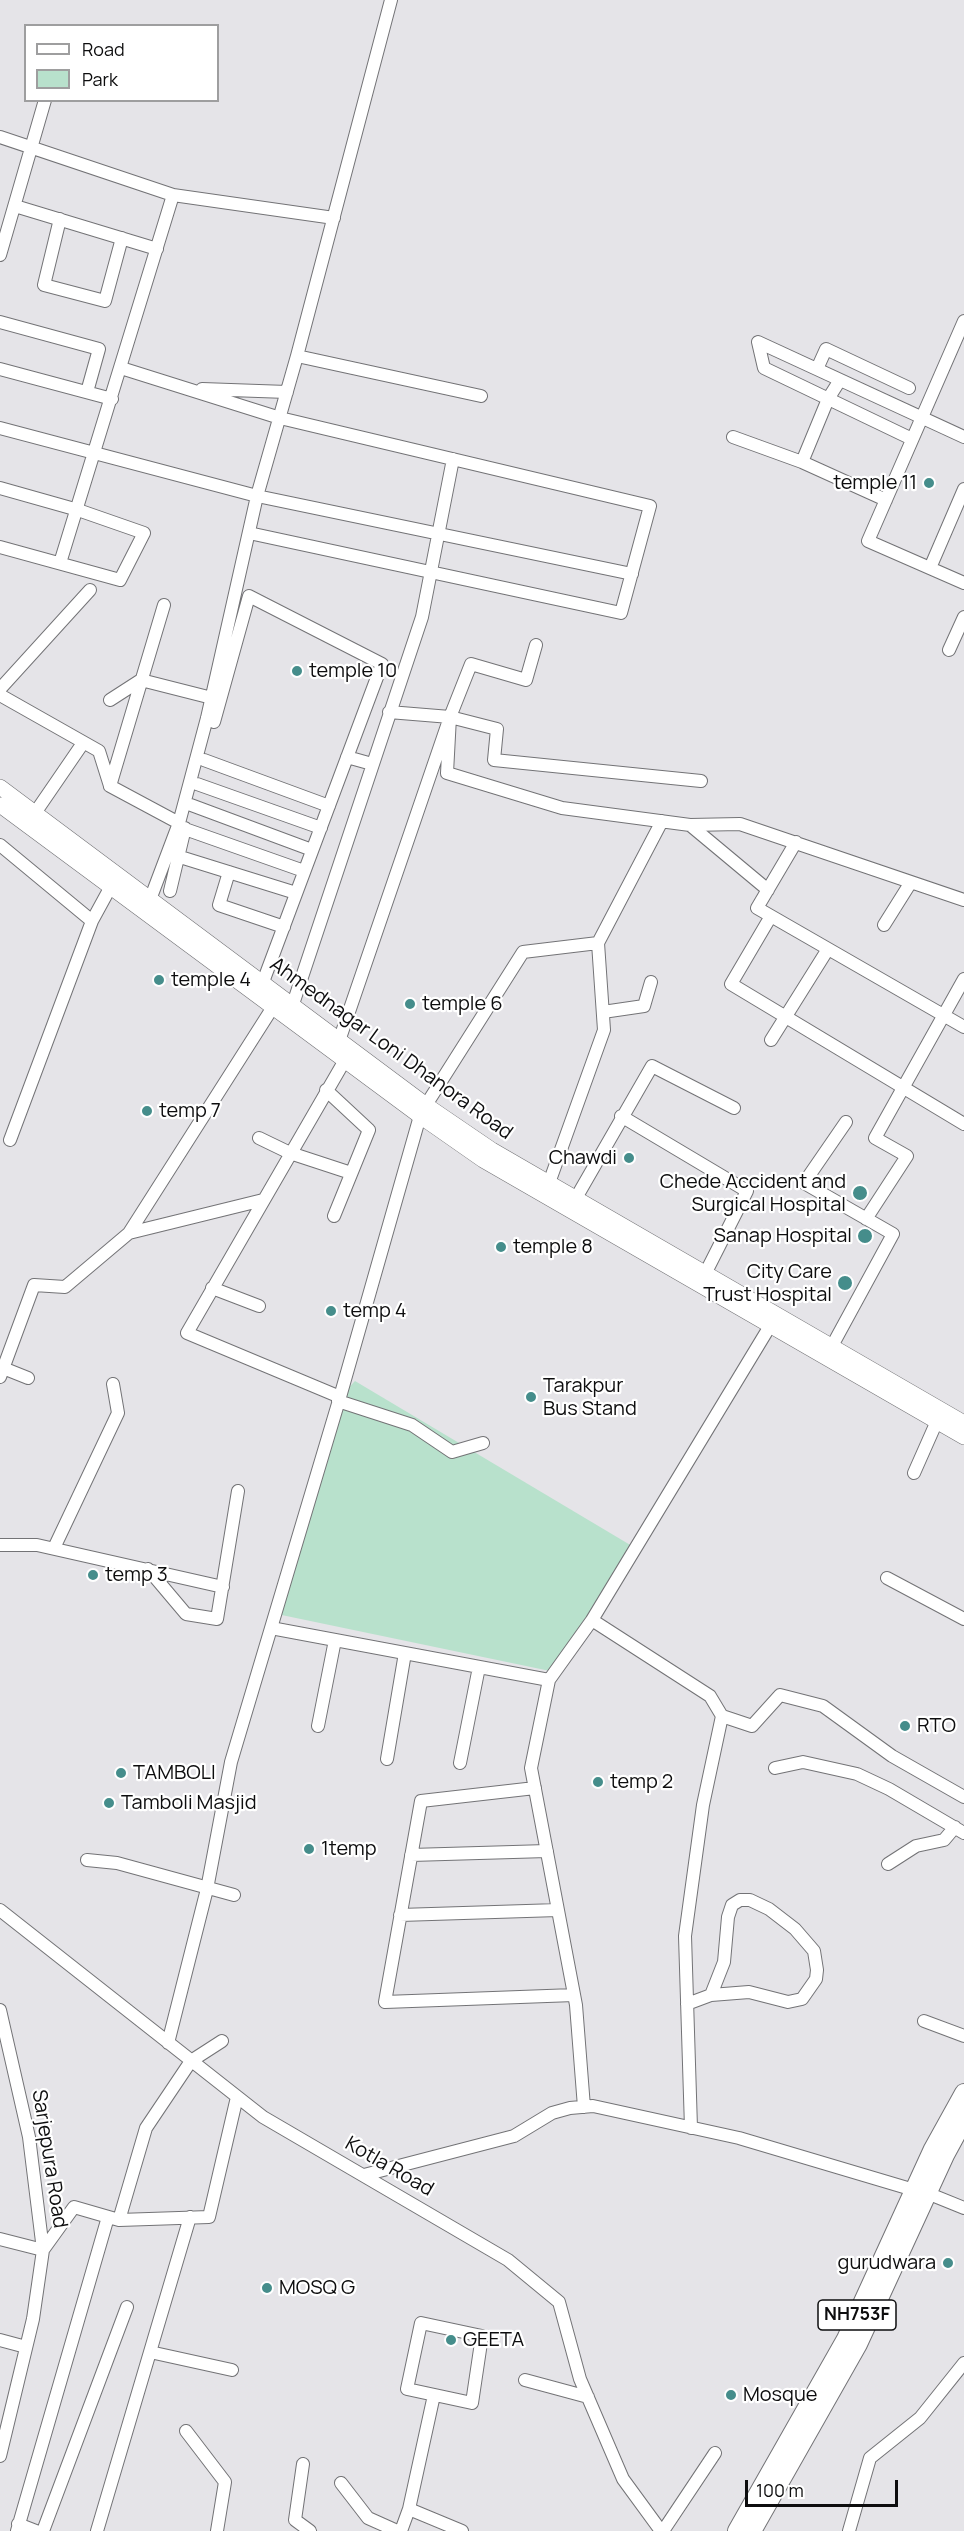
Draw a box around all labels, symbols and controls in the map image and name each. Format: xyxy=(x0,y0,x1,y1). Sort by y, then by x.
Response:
legend xyxy=(24,24,219,102)
text: Road xyxy=(82,37,125,61)
text: Park xyxy=(82,67,118,91)
place label: temple 11 xyxy=(833,471,917,495)
marker: temple 11 xyxy=(922,476,936,490)
place label: temple 10 xyxy=(309,659,397,683)
marker: temple 10 xyxy=(290,664,304,678)
street label: Ahmednagar Loni Dhanora Road xyxy=(265,953,517,1145)
place label: temple 4 xyxy=(171,968,251,992)
marker: temple 4 xyxy=(152,973,166,987)
place label: temple 6 xyxy=(422,992,503,1016)
marker: temple 6 xyxy=(403,997,417,1011)
place label: temp 7 xyxy=(159,1099,221,1123)
marker: temp 7 xyxy=(140,1104,154,1118)
place label: Chawdi xyxy=(549,1146,617,1170)
marker: Chawdi xyxy=(622,1151,636,1165)
place label: Chede Accident and Surgical Hospital xyxy=(660,1170,846,1217)
marker: Chede Accident and Surgical Hospital xyxy=(851,1184,869,1202)
place label: Sanap Hospital xyxy=(714,1224,852,1248)
marker: Sanap Hospital xyxy=(856,1227,874,1245)
place label: temple 8 xyxy=(513,1235,593,1259)
marker: temple 8 xyxy=(494,1240,508,1254)
place label: City Care Trust Hospital xyxy=(703,1260,832,1307)
marker: City Care Trust Hospital xyxy=(836,1274,854,1292)
place label: temp 4 xyxy=(343,1299,407,1323)
marker: temp 4 xyxy=(324,1304,338,1318)
place label: Tarakpur Bus Stand xyxy=(543,1374,637,1421)
marker: Tarakpur Bus Stand xyxy=(524,1390,538,1404)
place label: temp 3 xyxy=(105,1563,168,1587)
marker: temp 3 xyxy=(86,1568,100,1582)
place label: RTO xyxy=(917,1714,956,1738)
marker: RTO xyxy=(898,1719,912,1733)
place label: TAMBOLI xyxy=(133,1761,216,1785)
marker: TAMBOLI xyxy=(114,1766,128,1780)
place label: temp 2 xyxy=(610,1770,673,1794)
marker: temp 2 xyxy=(591,1775,605,1789)
place label: Tamboli Masjid xyxy=(121,1791,257,1815)
marker: Tamboli Masjid xyxy=(102,1796,116,1810)
place label: 1temp xyxy=(321,1837,377,1861)
marker: 1temp xyxy=(302,1842,316,1856)
street label: Sarjepura Road xyxy=(26,2088,72,2230)
street label: Kotla Road xyxy=(341,2132,437,2202)
place label: gurudwara xyxy=(838,2251,936,2275)
marker: gurudwara xyxy=(941,2256,955,2270)
place label: MOSQ G xyxy=(279,2276,355,2300)
marker: MOSQ G xyxy=(260,2281,274,2295)
road number: NH753F xyxy=(818,2300,896,2330)
place label: GEETA xyxy=(463,2328,524,2352)
marker: GEETA xyxy=(444,2333,458,2347)
place label: Mosque xyxy=(743,2383,817,2407)
marker: Mosque xyxy=(724,2388,738,2402)
scale bar xyxy=(748,2468,901,2506)
text: 100 m xyxy=(756,2478,804,2502)

